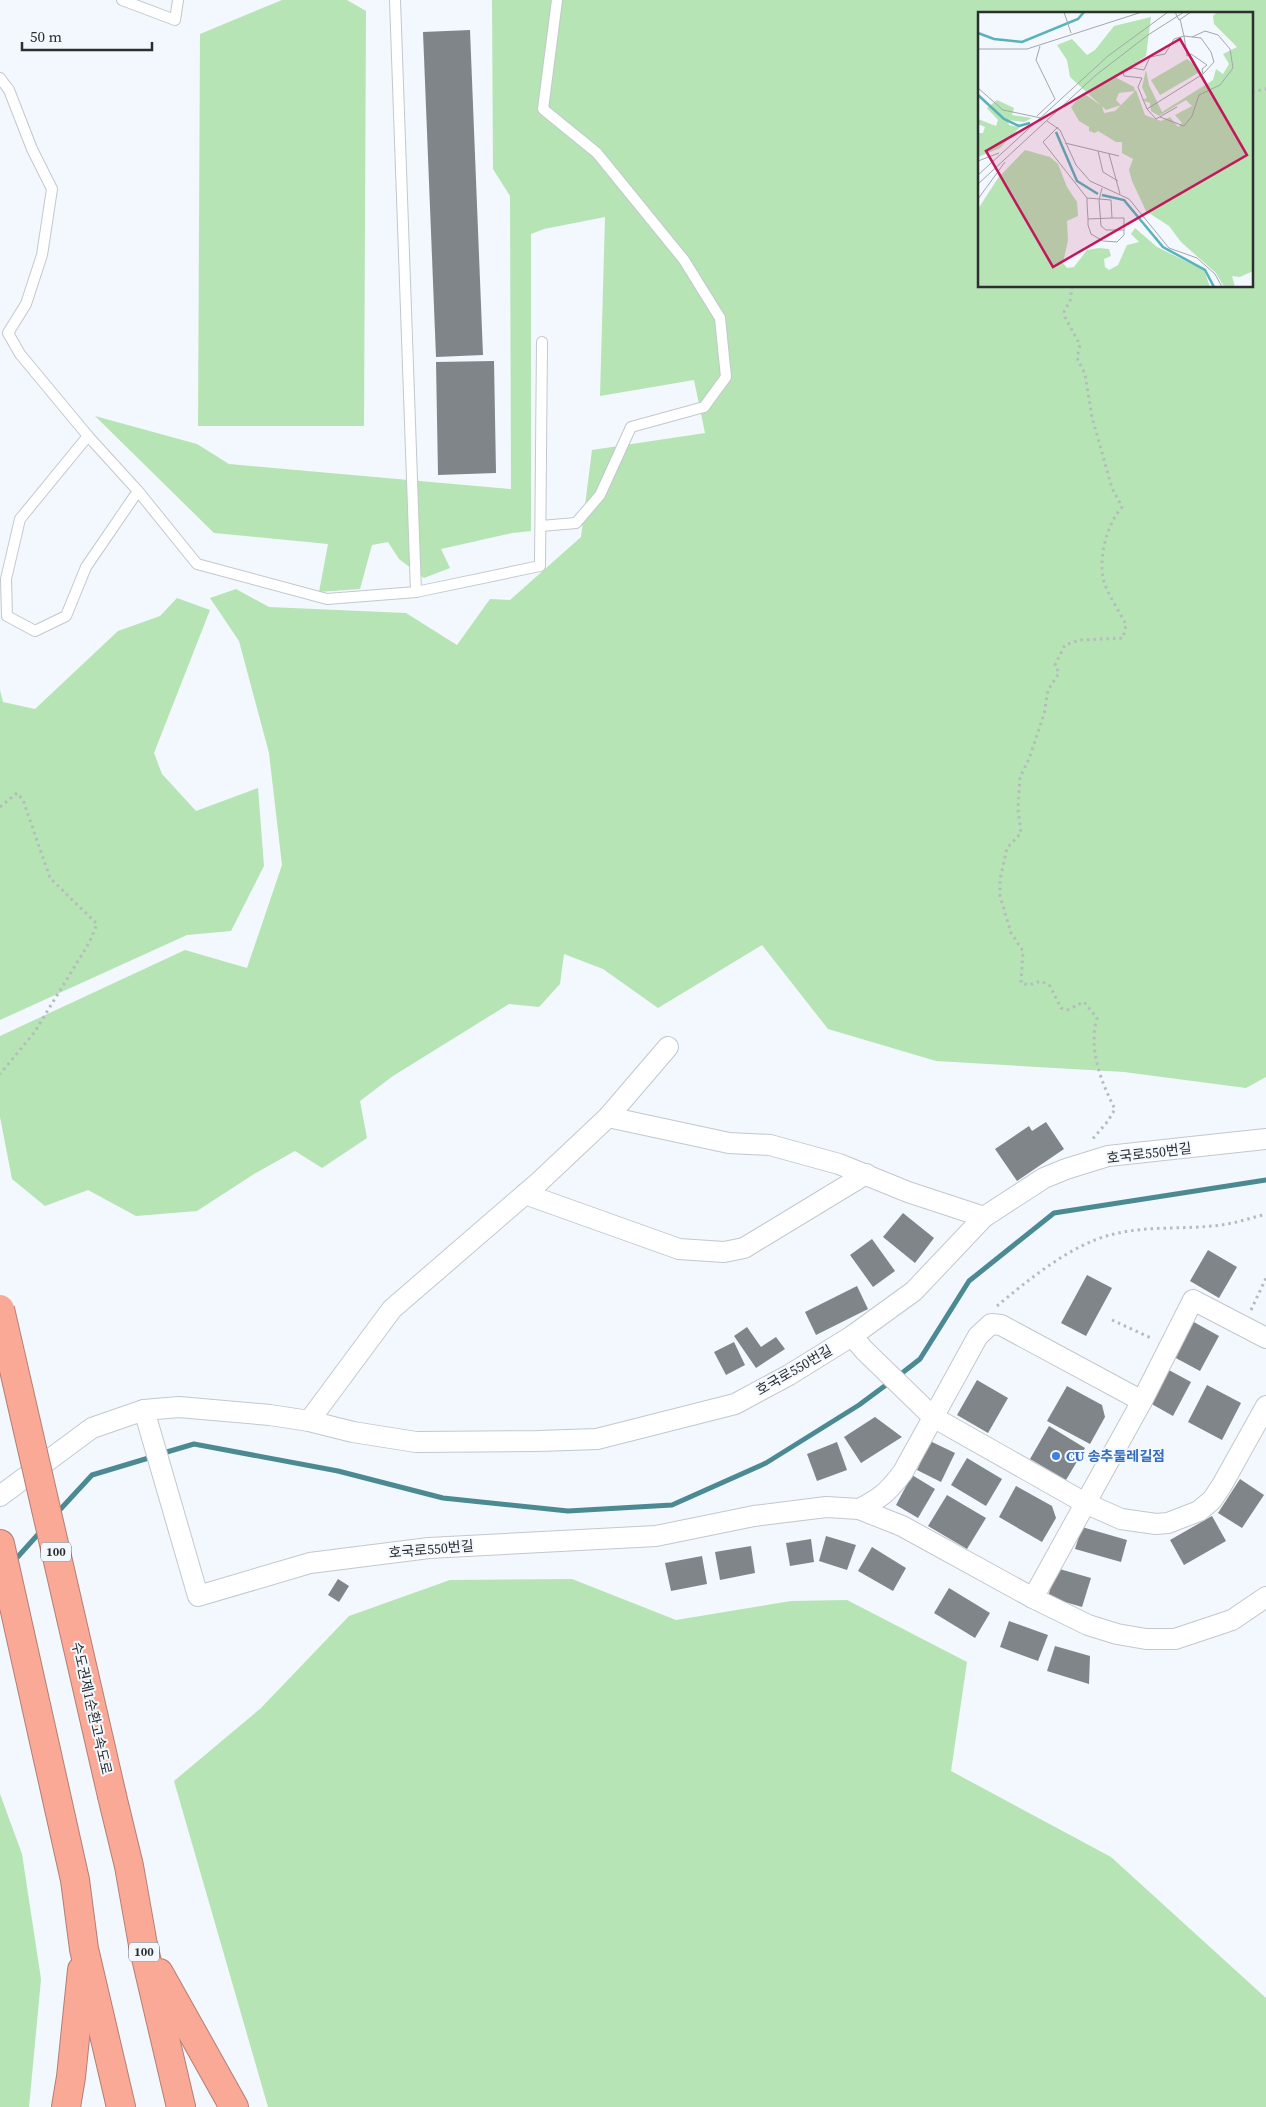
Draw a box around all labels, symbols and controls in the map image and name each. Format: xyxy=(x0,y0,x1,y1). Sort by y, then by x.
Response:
inset map xyxy=(978,12,1254,288)
scale bar xyxy=(22,20,152,52)
text: 50 m xyxy=(30,26,62,47)
street label: 호국로550번길 xyxy=(1105,1138,1193,1168)
street label: 호국로550번길 xyxy=(752,1340,836,1400)
place label: CU 송추둘레길점 xyxy=(1066,1446,1165,1466)
marker: CU 송추둘레길점 xyxy=(1050,1450,1062,1462)
street label: 호국로550번길 xyxy=(388,1535,474,1563)
road number: 100 xyxy=(41,1542,71,1561)
street label: 수도권제1순환고속도로 xyxy=(67,1640,117,1777)
road number: 100 xyxy=(129,1942,159,1961)

